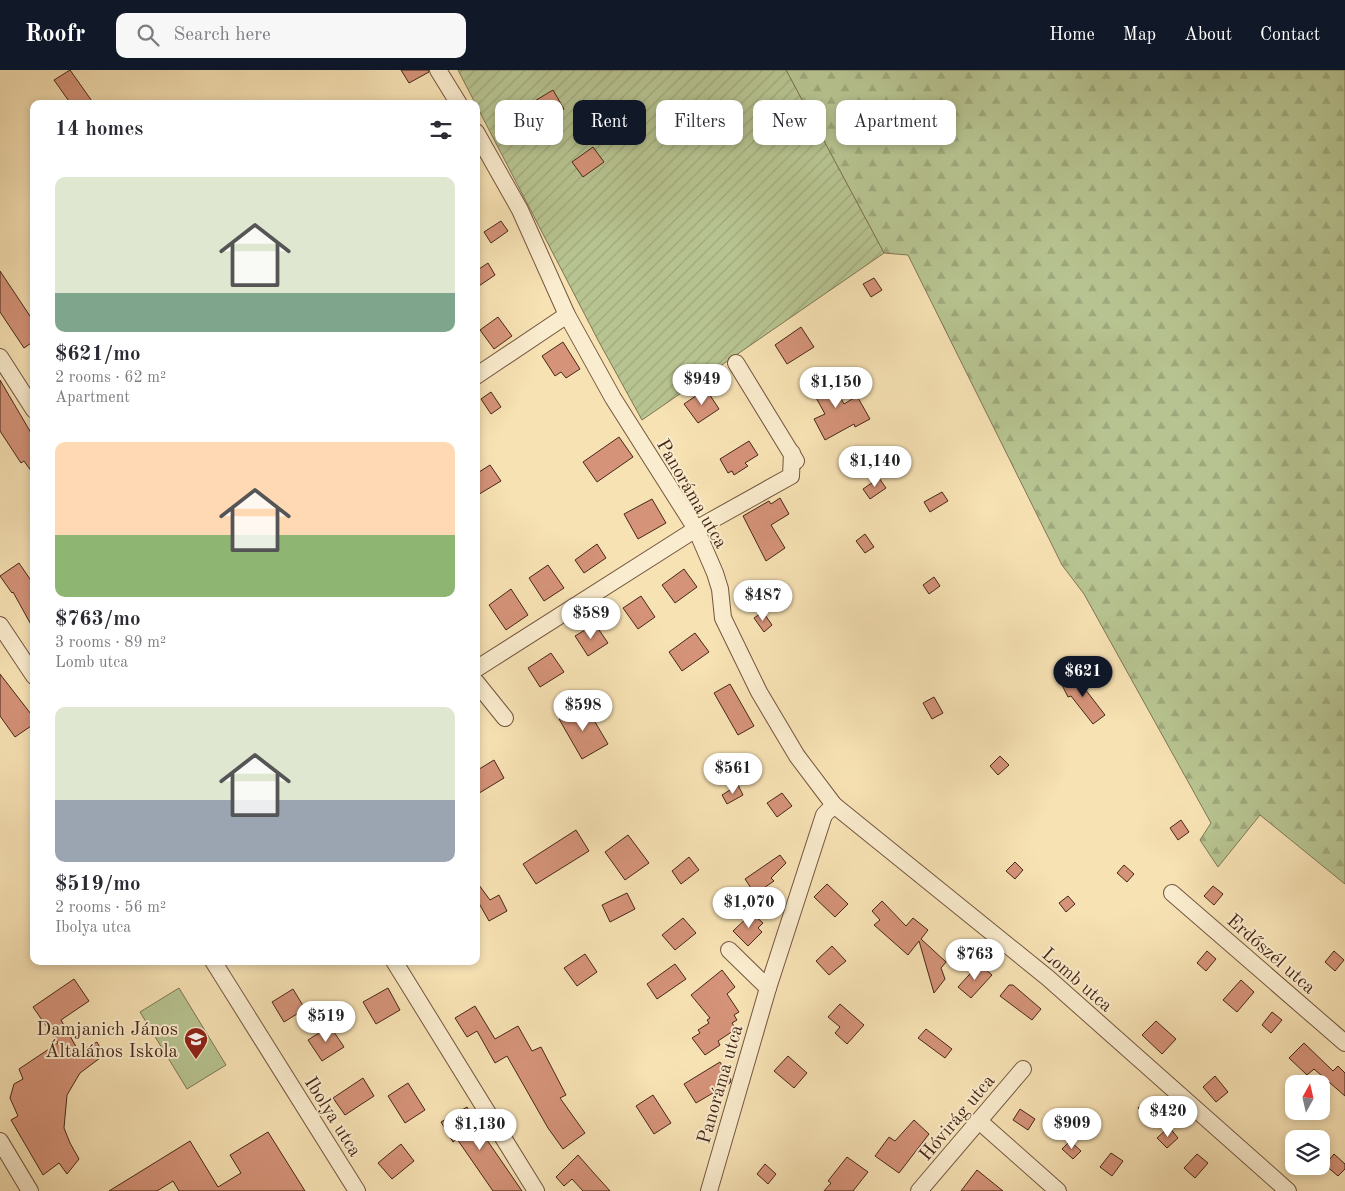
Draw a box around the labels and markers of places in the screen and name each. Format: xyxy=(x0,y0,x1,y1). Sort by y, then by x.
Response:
pin: $949 xyxy=(672,364,732,406)
pin: $1,150 xyxy=(795,366,877,409)
pin: $1,140 xyxy=(834,446,916,488)
pin: $487 xyxy=(733,580,793,622)
pin: $589 xyxy=(561,598,621,640)
pin: $621 xyxy=(1053,656,1113,698)
pin: $598 xyxy=(553,690,613,732)
pin: $561 xyxy=(703,752,763,795)
pin: $1,070 xyxy=(708,886,790,929)
pin: $763 xyxy=(945,938,1005,981)
pin: $519 xyxy=(296,1000,356,1043)
place label: Damjanich János Általános Iskola xyxy=(36,1021,179,1062)
school or university icon: Damjanich János Általános Iskola xyxy=(183,1026,209,1060)
pin: $420 xyxy=(1138,1096,1198,1138)
pin: $1,130 xyxy=(439,1108,521,1151)
pin: $909 xyxy=(1042,1108,1102,1150)

